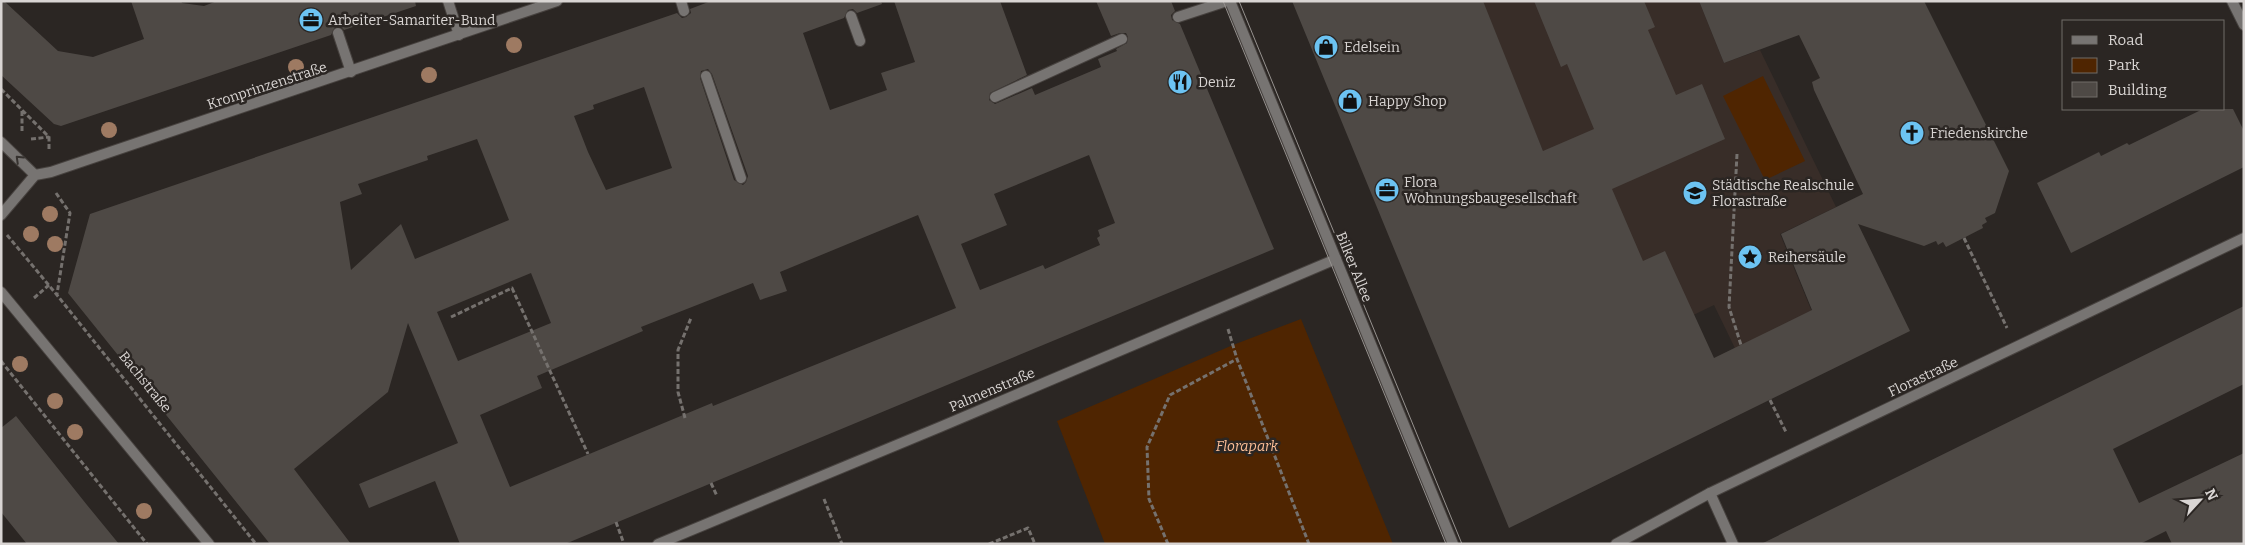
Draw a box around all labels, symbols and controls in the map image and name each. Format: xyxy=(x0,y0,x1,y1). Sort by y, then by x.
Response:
office icon: Arbeiter-Samariter-Bund xyxy=(298,7,324,33)
place label: Arbeiter-Samariter-Bund xyxy=(328,12,495,29)
legend xyxy=(2062,20,2225,110)
text: Road xyxy=(2108,31,2143,49)
shop icon: Edelsein xyxy=(1313,34,1339,60)
place label: Edelsein xyxy=(1344,39,1400,56)
text: Park xyxy=(2108,56,2140,74)
street label: Kronprinzenstraße xyxy=(205,59,329,113)
restaurant icon: Deniz xyxy=(1167,69,1193,95)
place label: Deniz xyxy=(1198,74,1236,91)
text: Building xyxy=(2108,81,2167,99)
shop icon: Happy Shop xyxy=(1337,88,1363,114)
place label: Happy Shop xyxy=(1368,93,1447,110)
church icon: Friedenskirche xyxy=(1899,120,1925,146)
place label: Friedenskirche xyxy=(1930,125,2028,142)
one-way arrow xyxy=(15,155,24,164)
place label: Flora Wohnungsbaugesellschaft xyxy=(1404,174,1577,207)
office icon: Flora Wohnungsbaugesellschaft xyxy=(1374,177,1400,203)
place label: Städtische Realschule Florastraße xyxy=(1712,177,1854,210)
school or university icon: Städtische Realschule Florastraße xyxy=(1682,180,1708,206)
street label: Bilker Allee xyxy=(1332,229,1376,305)
place icon: Reihersäule xyxy=(1737,244,1763,270)
place label: Reihersäule xyxy=(1768,249,1846,266)
street label: Bachstraße xyxy=(115,348,175,416)
street label: Florastraße xyxy=(1885,353,1961,401)
street label: Palmenstraße xyxy=(947,364,1037,416)
park label: Florapark xyxy=(1216,438,1279,455)
north arrow xyxy=(2175,475,2225,525)
text: N xyxy=(2201,486,2221,503)

